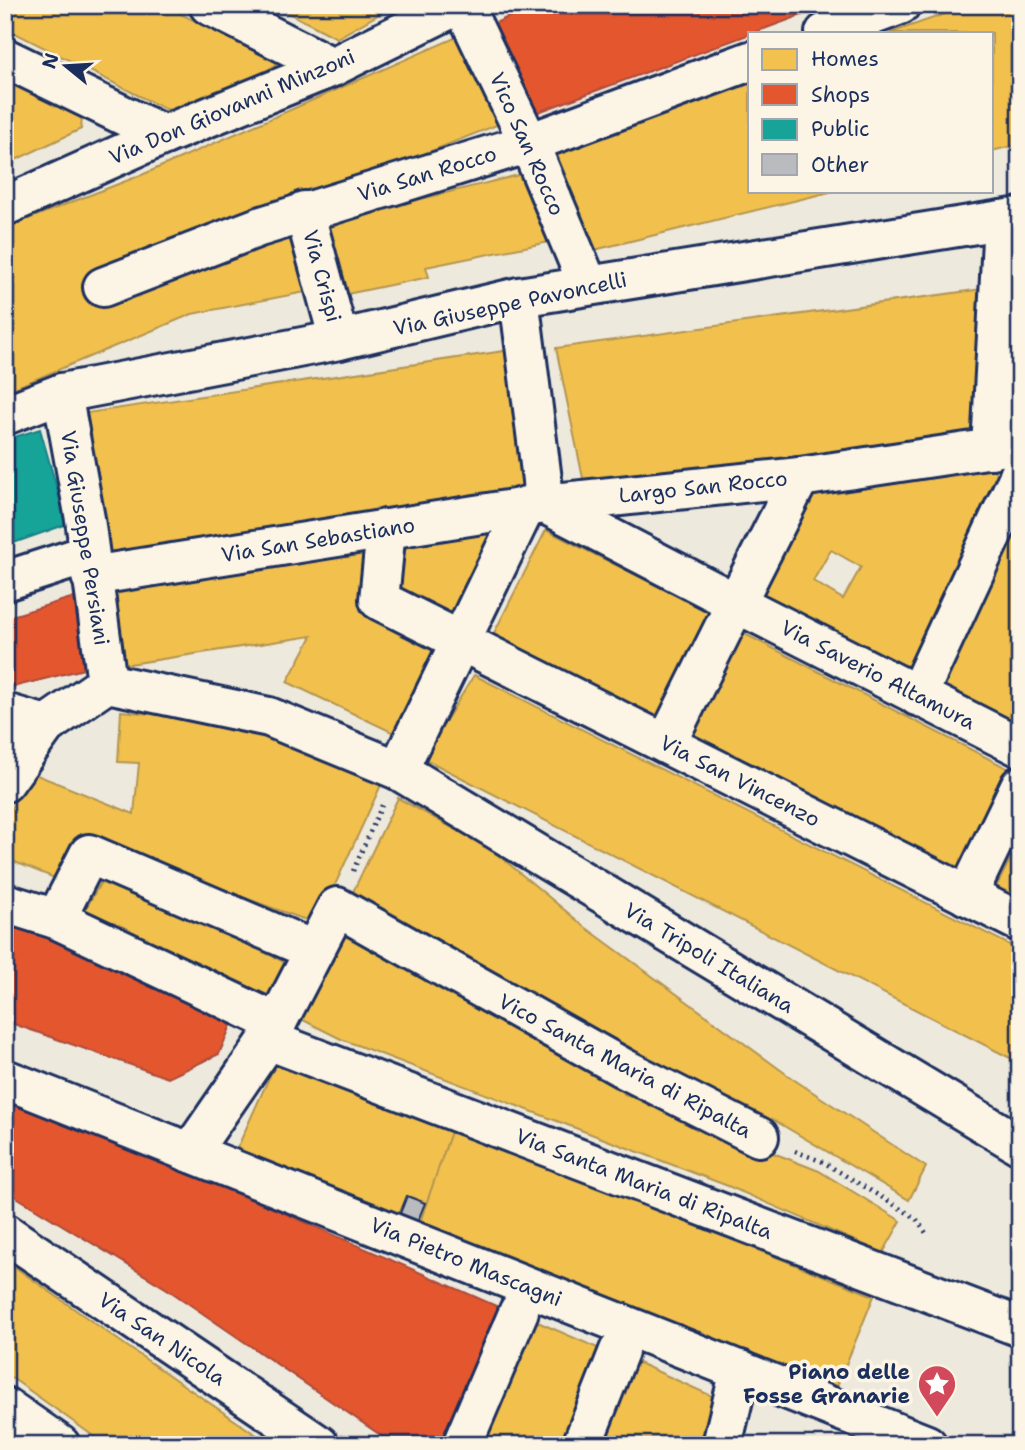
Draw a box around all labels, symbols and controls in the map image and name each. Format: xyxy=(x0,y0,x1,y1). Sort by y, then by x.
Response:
north arrow xyxy=(32,32,102,102)
legend xyxy=(748,32,993,192)
street label: Via Don Giovanni Minzoni xyxy=(105,42,359,172)
text: Homes xyxy=(811,45,879,73)
text: N xyxy=(36,50,65,72)
street label: Vico San Rocco xyxy=(483,68,571,220)
text: Shops xyxy=(811,81,870,109)
text: Public xyxy=(811,115,870,143)
street label: Via San Rocco xyxy=(354,140,500,208)
text: Other xyxy=(811,151,869,179)
street label: Via Crispi xyxy=(296,227,348,325)
street label: Via Giuseppe Pavoncelli xyxy=(391,266,629,342)
street label: Via Giuseppe Persiani xyxy=(54,429,116,647)
street label: Largo San Rocco xyxy=(617,464,789,510)
street label: Via San Sebastiano xyxy=(219,511,417,569)
street label: Via Saverio Altamura xyxy=(776,614,980,736)
street label: Via San Vincenzo xyxy=(655,729,825,833)
street label: Via Tripoli Italiana xyxy=(619,896,799,1020)
street label: Vico Santa Maria di Ripalta xyxy=(494,987,756,1145)
street label: Via Santa Maria di Ripalta xyxy=(511,1122,777,1246)
street label: Via Pietro Mascagni xyxy=(366,1211,566,1313)
street label: Via San Nicola xyxy=(93,1286,231,1392)
place label: Piano delle Fosse Granarie xyxy=(743,1358,910,1410)
place icon: Piano delle Fosse Granarie xyxy=(916,1363,958,1418)

